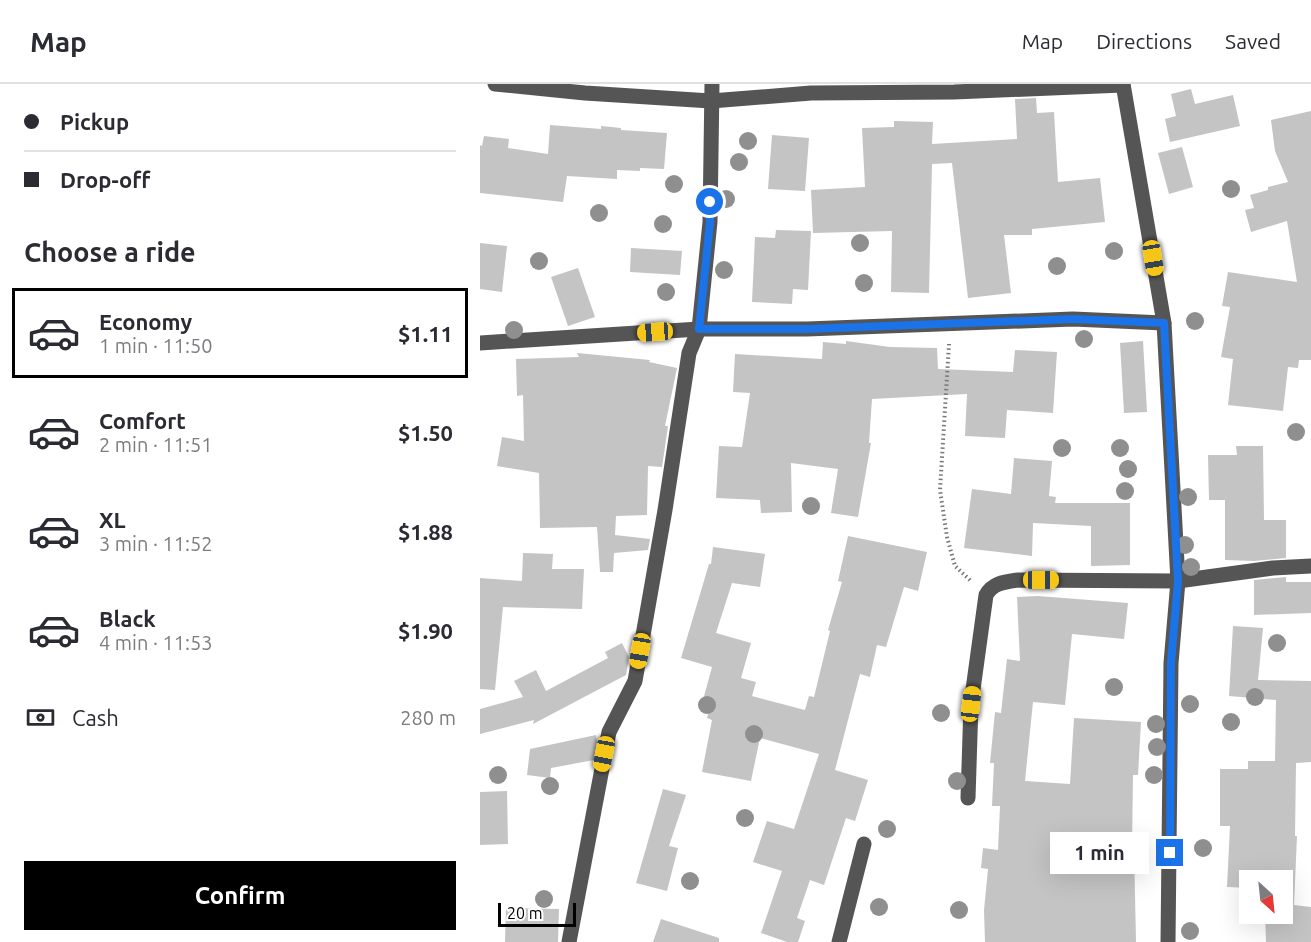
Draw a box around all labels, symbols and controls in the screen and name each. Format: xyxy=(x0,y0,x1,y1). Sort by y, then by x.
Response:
text: Map xyxy=(30,26,87,57)
text: Map xyxy=(1022,29,1063,53)
text: Directions xyxy=(1096,29,1192,53)
text: Saved xyxy=(1225,29,1281,53)
text: Pickup xyxy=(60,109,129,134)
text: Drop-off xyxy=(60,167,150,192)
route start xyxy=(696,188,723,215)
text: Choose a ride xyxy=(24,237,196,267)
car xyxy=(1141,239,1165,277)
icon: car xyxy=(27,306,81,360)
text: Economy xyxy=(99,309,192,334)
text: $1.11 xyxy=(398,321,453,346)
car xyxy=(636,322,674,342)
text: 1 min · 11:50 xyxy=(99,334,213,357)
icon: car xyxy=(27,405,81,459)
text: Comfort xyxy=(99,408,186,433)
text: $1.50 xyxy=(398,420,453,445)
text: 2 min · 11:51 xyxy=(99,433,213,456)
icon: car xyxy=(27,504,81,558)
text: XL xyxy=(99,507,126,532)
text: $1.88 xyxy=(398,519,453,544)
text: 3 min · 11:52 xyxy=(99,532,213,555)
car xyxy=(1023,571,1059,589)
icon: car xyxy=(27,603,81,657)
text: Black xyxy=(99,606,156,631)
text: $1.90 xyxy=(398,618,453,643)
text: 4 min · 11:53 xyxy=(99,631,213,654)
car xyxy=(628,632,652,670)
car xyxy=(960,685,982,723)
icon: cash xyxy=(24,701,57,734)
text: Cash xyxy=(72,705,119,730)
text: 280 m xyxy=(400,706,456,729)
car xyxy=(592,735,616,773)
callout: 1 min xyxy=(1050,832,1149,874)
route end xyxy=(1156,839,1183,866)
text: 1 min xyxy=(1074,841,1125,864)
button: Confirm xyxy=(24,861,456,930)
north arrow xyxy=(1239,870,1293,924)
map controls xyxy=(1239,870,1293,924)
scale bar xyxy=(498,900,576,928)
text: 20 m xyxy=(507,904,543,922)

